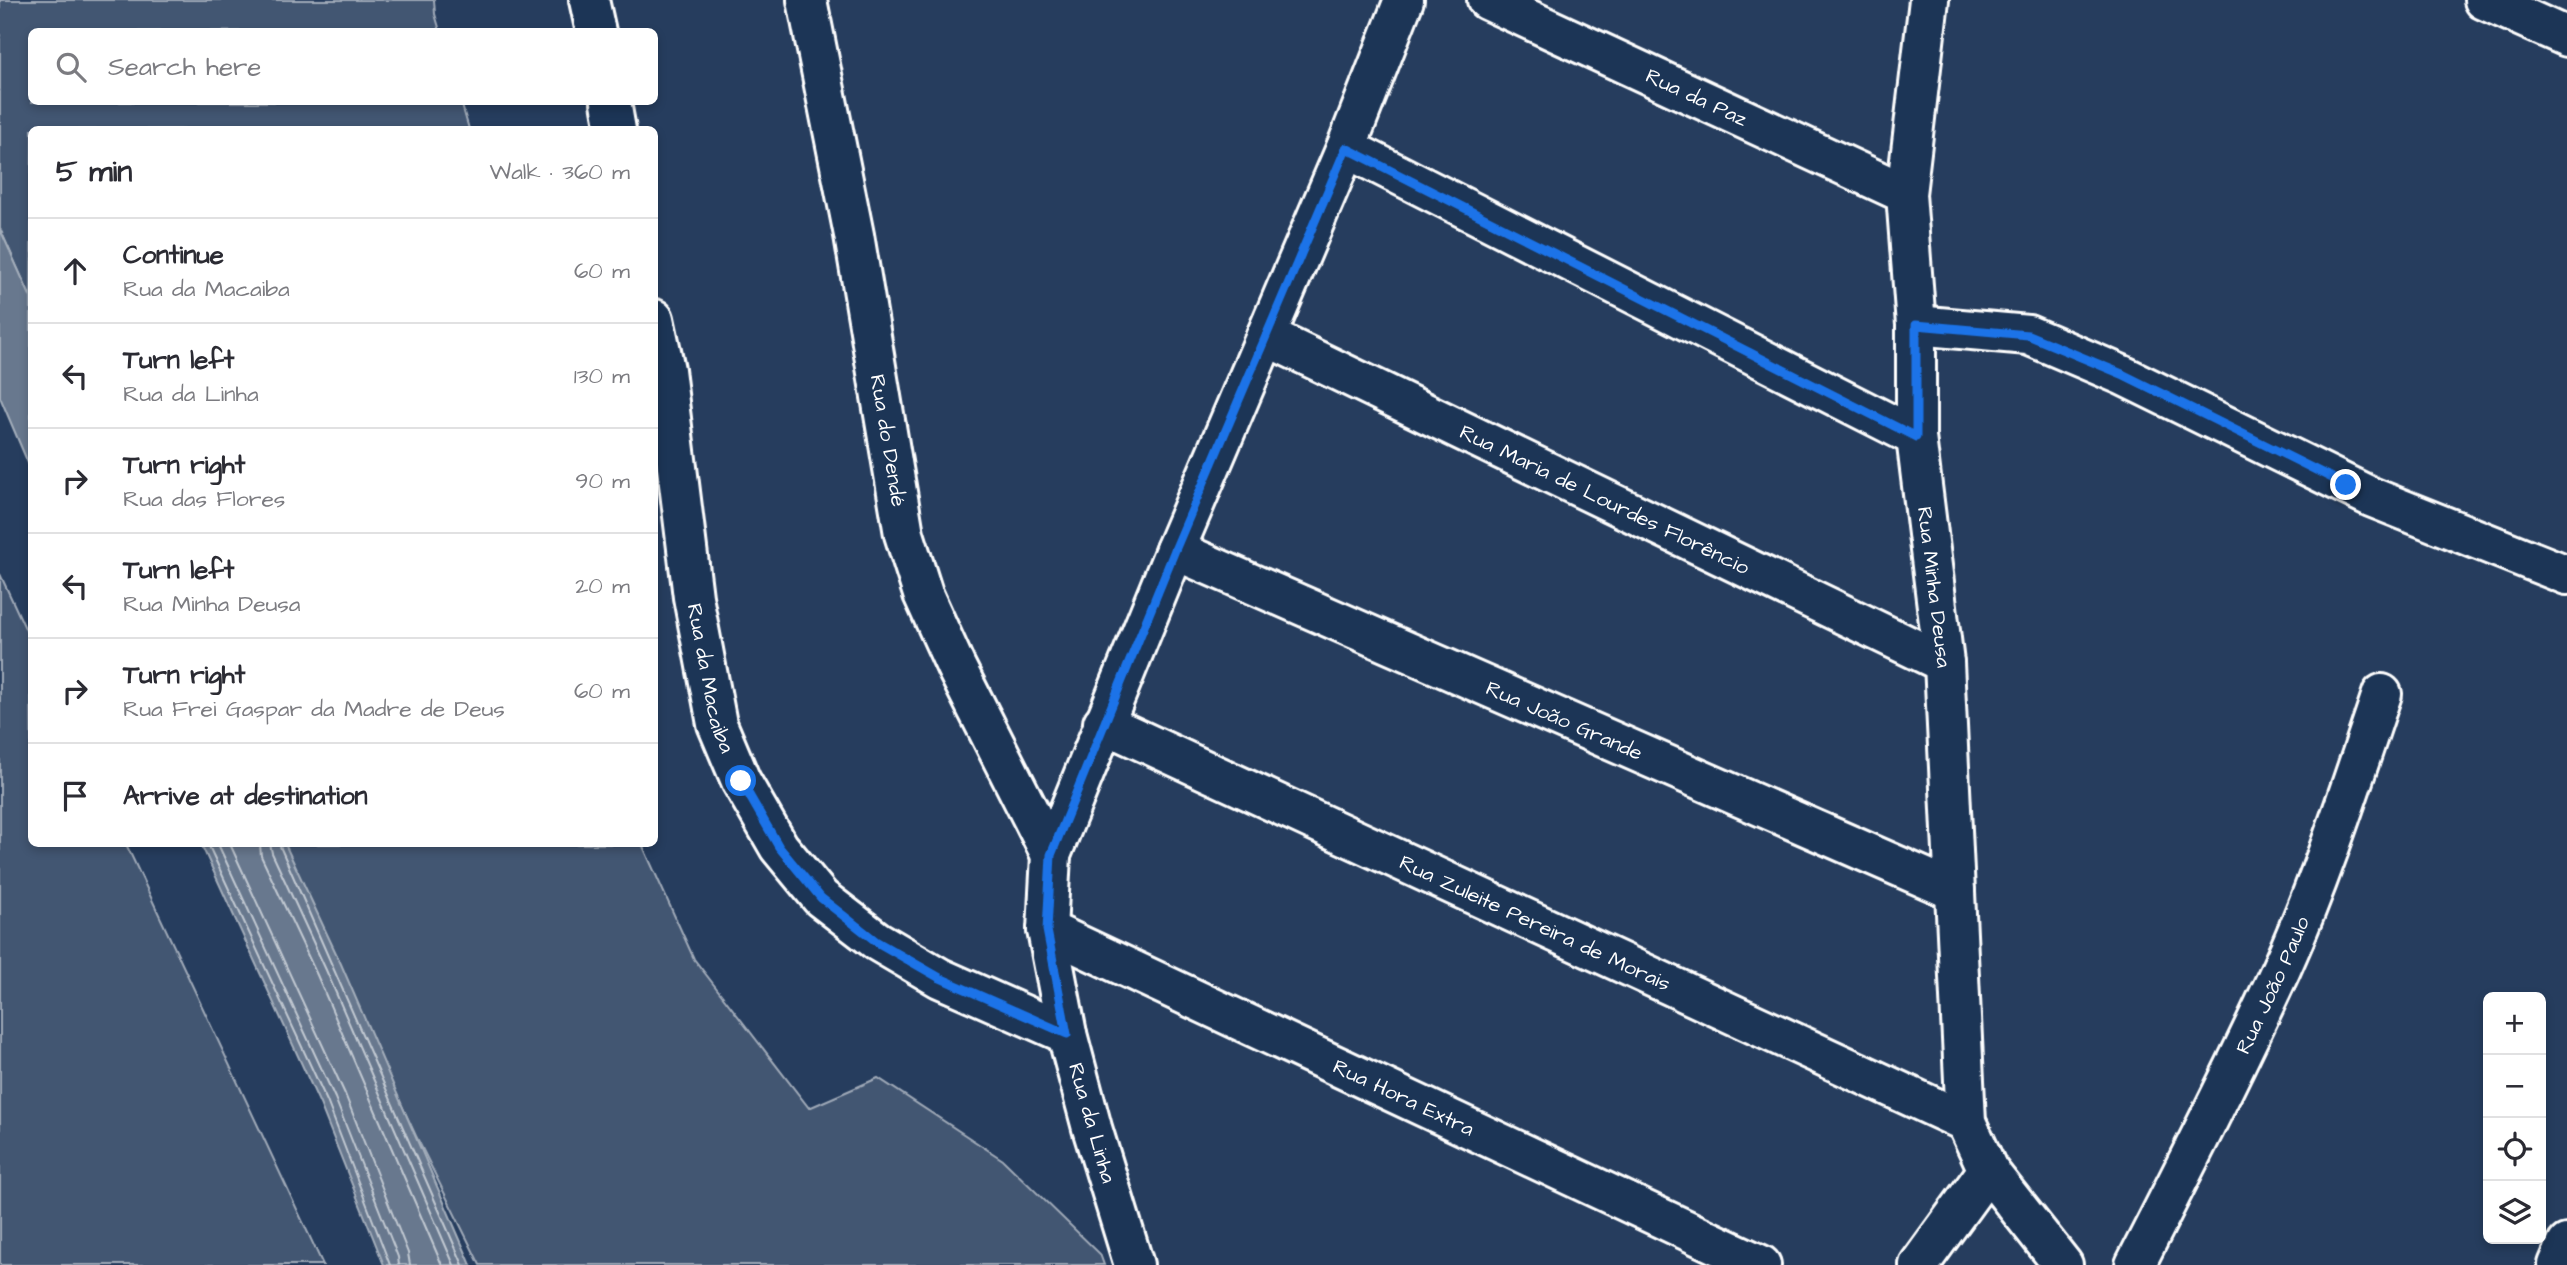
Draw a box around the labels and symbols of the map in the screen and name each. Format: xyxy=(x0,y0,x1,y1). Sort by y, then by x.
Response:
street label: Rua da Paz xyxy=(1641,61,1753,133)
street label: Rua do Dendé xyxy=(863,372,914,509)
street label: Rua Maria de Lourdes Florêncio xyxy=(1455,417,1755,582)
route end xyxy=(2330,469,2361,500)
street label: Rua Minha Deusa xyxy=(1910,505,1959,670)
street label: Rua da Macaiba xyxy=(680,601,742,758)
street label: Rua João Grande xyxy=(1482,673,1647,767)
route start xyxy=(725,765,756,796)
street label: Rua Zuleite Pereira de Morais xyxy=(1395,848,1675,998)
street label: Rua João Paulo xyxy=(2228,912,2316,1059)
street label: Rua Hora Extra xyxy=(1328,1052,1479,1143)
street label: Rua da Linha xyxy=(1061,1059,1123,1187)

